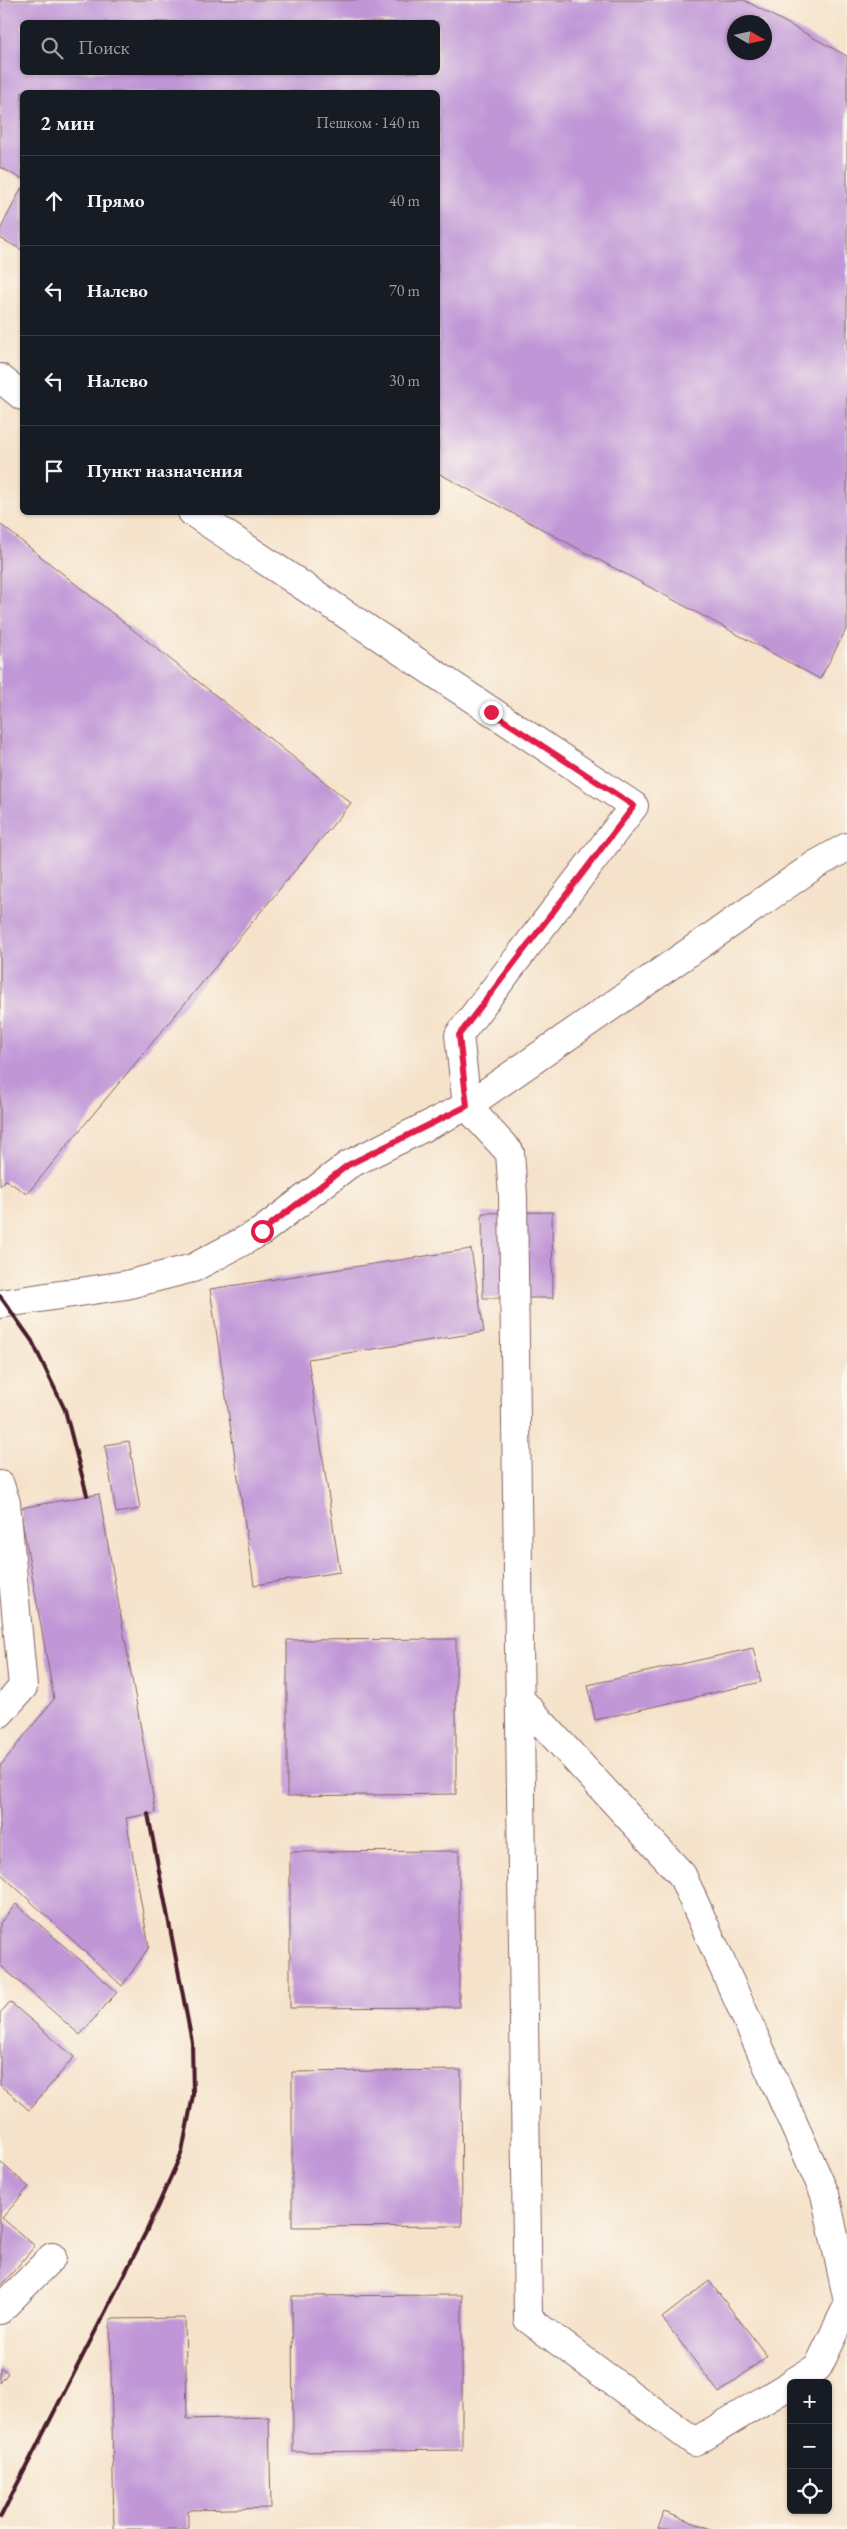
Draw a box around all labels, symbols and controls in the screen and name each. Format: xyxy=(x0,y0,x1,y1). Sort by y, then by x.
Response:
north arrow xyxy=(727,15,772,60)
search box xyxy=(20,20,440,75)
icon: search xyxy=(38,34,66,62)
text: Поиск xyxy=(78,35,130,60)
text: 2 мин xyxy=(40,109,95,136)
text: Пешком · 140 m xyxy=(316,112,420,133)
icon: ahead xyxy=(40,187,68,215)
text: Прямо xyxy=(87,188,145,213)
text: 40 m xyxy=(389,190,420,211)
icon: left xyxy=(40,277,68,305)
text: Налево xyxy=(87,278,148,303)
text: 70 m xyxy=(389,280,420,301)
icon: left xyxy=(40,367,68,395)
text: Налево xyxy=(87,368,148,393)
text: 30 m xyxy=(389,370,420,391)
icon: arrive xyxy=(40,457,68,485)
text: Пункт назначения xyxy=(87,458,243,483)
route end xyxy=(480,701,503,724)
route start xyxy=(251,1220,274,1243)
map controls xyxy=(787,2379,832,2514)
button: + xyxy=(787,2379,832,2424)
button: − xyxy=(787,2424,832,2469)
button: locate xyxy=(787,2469,832,2514)

